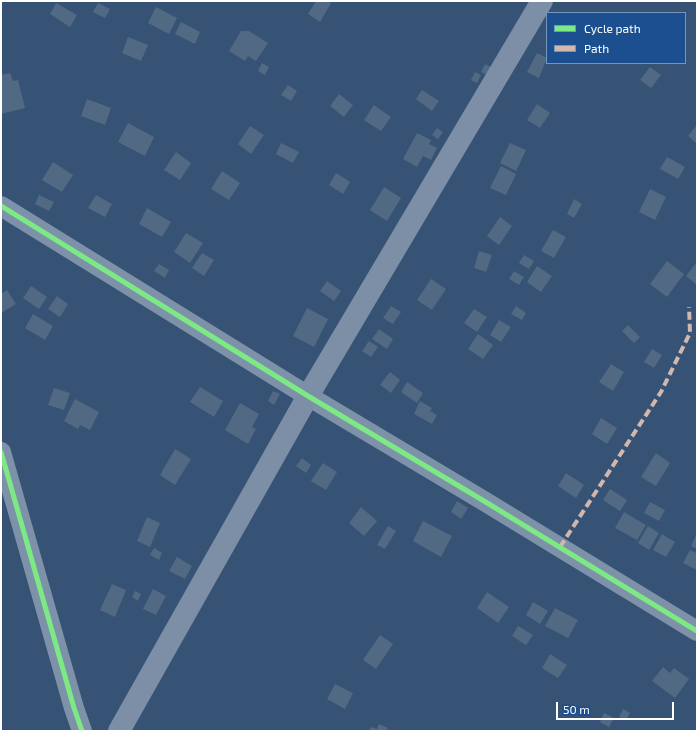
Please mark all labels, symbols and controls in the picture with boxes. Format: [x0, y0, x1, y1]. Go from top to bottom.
legend [546, 12, 686, 64]
text: Cycle path [584, 21, 641, 35]
text: Path [584, 41, 609, 55]
scale bar [558, 694, 676, 720]
text: 50 m [563, 702, 590, 716]

